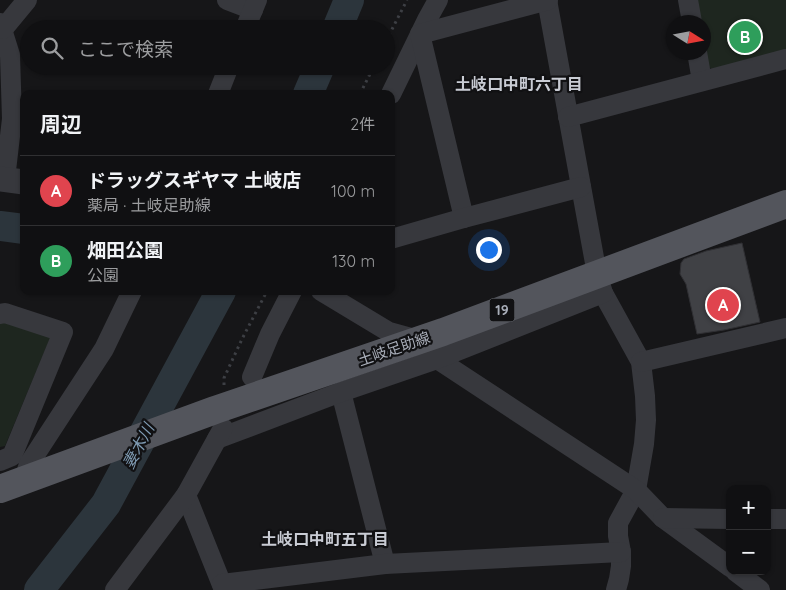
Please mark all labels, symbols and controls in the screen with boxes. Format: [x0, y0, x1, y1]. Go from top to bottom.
north arrow [666, 15, 711, 60]
pin: B [729, 18, 761, 56]
search box [20, 20, 395, 75]
icon: search [38, 34, 66, 62]
text: ここで検索 [78, 37, 173, 61]
district label: 土岐口中町六丁目 [455, 74, 583, 94]
text: 周辺 [40, 111, 82, 137]
text: 2件 [350, 114, 375, 134]
text: ドラッグスギヤマ 土岐店 [87, 168, 301, 192]
text: A [51, 181, 61, 201]
text: 100 m [331, 181, 375, 201]
text: 薬局 · 土岐足助線 [87, 195, 211, 215]
your location [476, 237, 502, 263]
text: 畑田公園 [87, 238, 163, 262]
text: B [51, 251, 61, 271]
text: 130 m [332, 251, 375, 271]
text: 公園 [87, 265, 119, 285]
pin: A [707, 286, 739, 324]
road number: 19 [490, 298, 514, 322]
street label: 土岐足助線 [355, 327, 432, 370]
water label: 妻木川 [118, 418, 159, 472]
map controls [726, 485, 771, 575]
button: + [726, 485, 771, 530]
district label: 土岐口中町五丁目 [261, 529, 389, 549]
button: − [726, 530, 771, 575]

